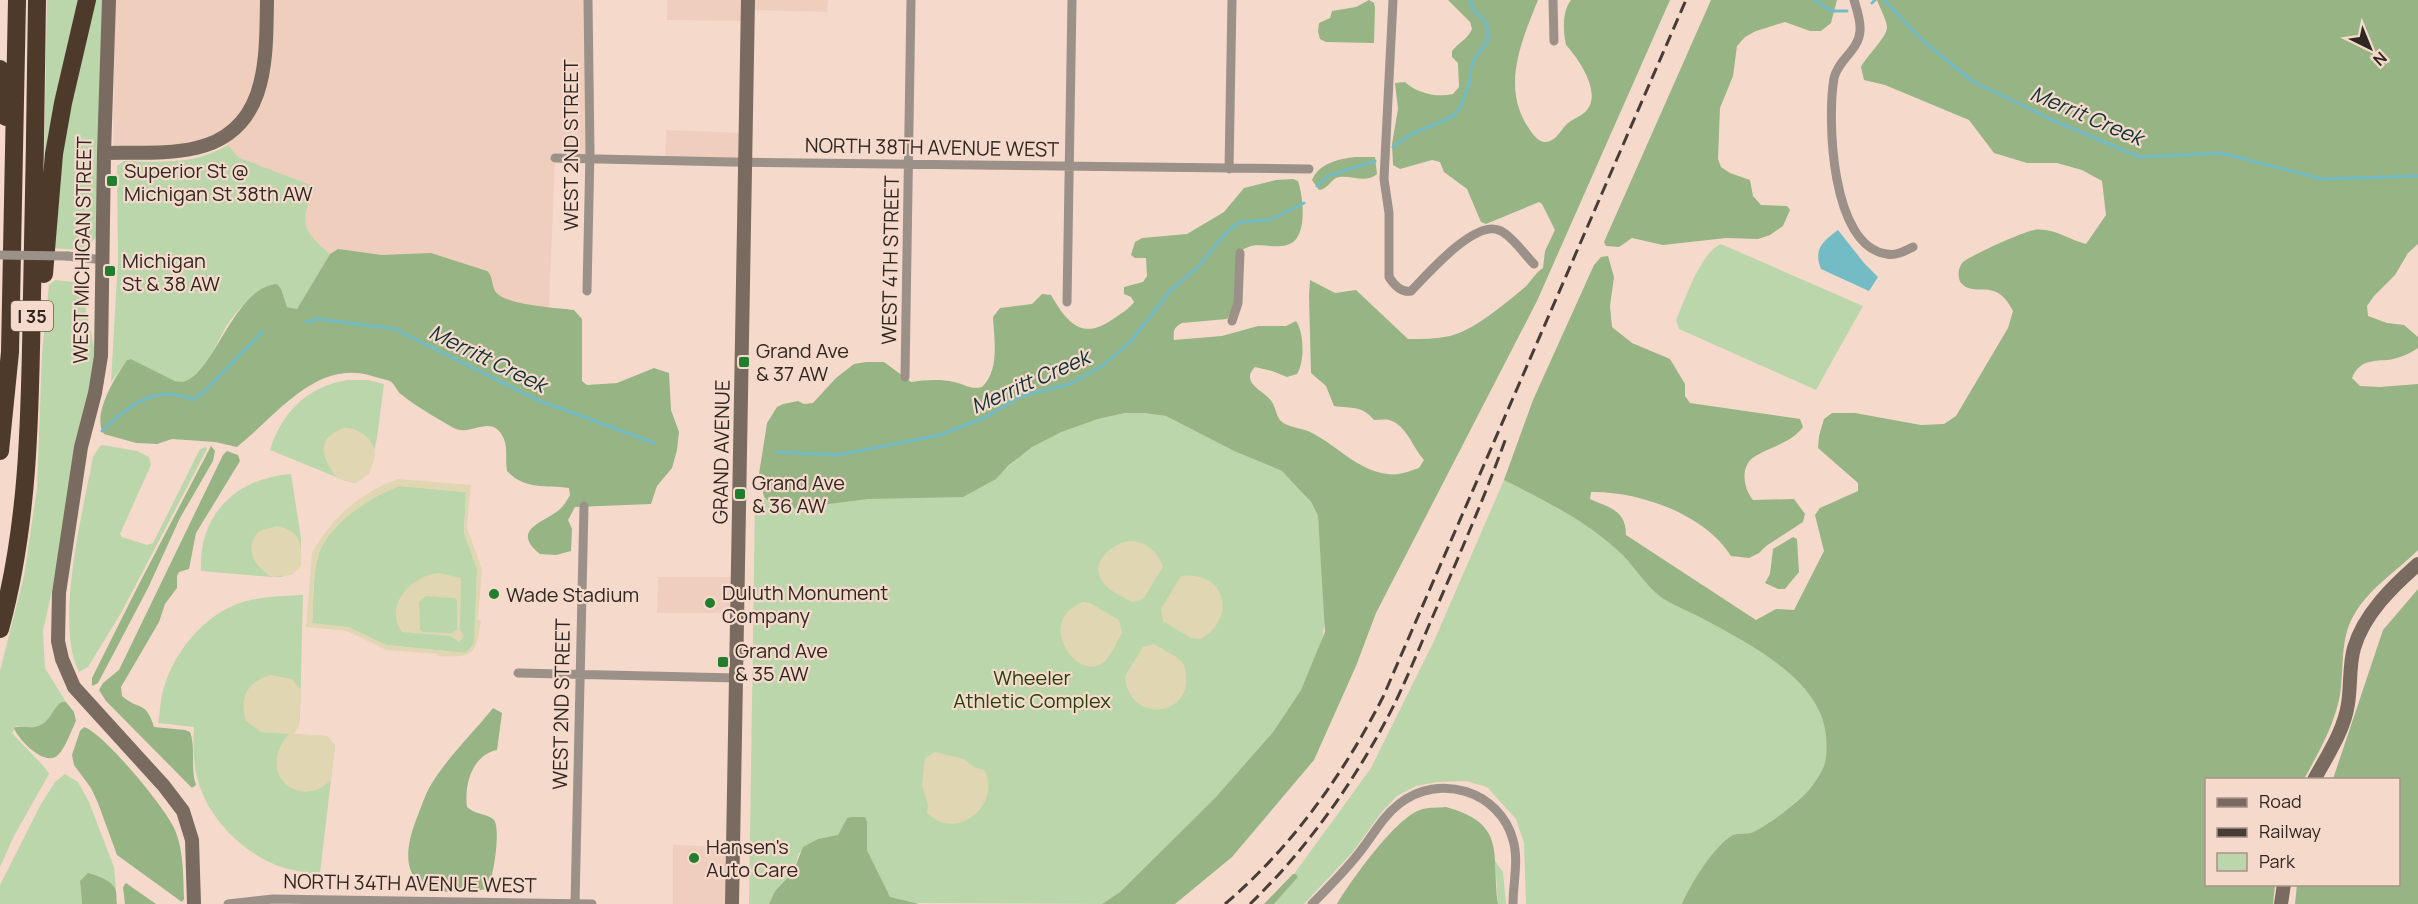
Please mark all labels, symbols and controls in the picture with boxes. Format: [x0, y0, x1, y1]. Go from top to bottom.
north arrow [2340, 18, 2400, 78]
text: N [2369, 47, 2392, 71]
street label: WEST 2ND STREET [557, 59, 584, 231]
water label: Merrit Creek [2026, 79, 2150, 152]
street label: NORTH 38TH AVENUE WEST [805, 131, 1059, 163]
street label: WEST MICHIGAN STREET [67, 136, 97, 364]
place label: Superior St @ Michigan St 38th AW [124, 157, 313, 207]
marker: Superior St @ Michigan St 38th AW [105, 174, 119, 188]
street label: WEST 4TH STREET [875, 175, 905, 345]
place label: Michigan St & 38 AW [122, 247, 220, 297]
marker: Michigan St & 38 AW [103, 264, 117, 278]
road number: I 35 [11, 301, 53, 331]
water label: Merritt Creek [425, 318, 554, 400]
place label: Grand Ave & 37 AW [756, 337, 849, 387]
water label: Merritt Creek [966, 341, 1096, 420]
marker: Grand Ave & 37 AW [737, 355, 751, 369]
street label: GRAND AVENUE [706, 380, 736, 524]
place label: Grand Ave & 36 AW [752, 469, 845, 519]
marker: Grand Ave & 36 AW [733, 487, 747, 501]
place label: Duluth Monument Company [722, 579, 888, 629]
place label: Wade Stadium [506, 581, 639, 608]
marker: Wade Stadium [487, 587, 501, 601]
marker: Duluth Monument Company [703, 596, 717, 610]
street label: WEST 2ND STREET [546, 618, 576, 790]
place label: Grand Ave & 35 AW [735, 637, 828, 687]
marker: Grand Ave & 35 AW [716, 655, 730, 669]
park label: Wheeler Athletic Complex [953, 664, 1111, 714]
legend [2205, 778, 2400, 886]
text: Road [2259, 789, 2302, 813]
text: Railway [2259, 819, 2321, 843]
place label: Hansen's Auto Care [706, 833, 798, 883]
text: Park [2259, 849, 2296, 873]
marker: Hansen's Auto Care [687, 851, 701, 865]
street label: NORTH 34TH AVENUE WEST [283, 867, 537, 899]

